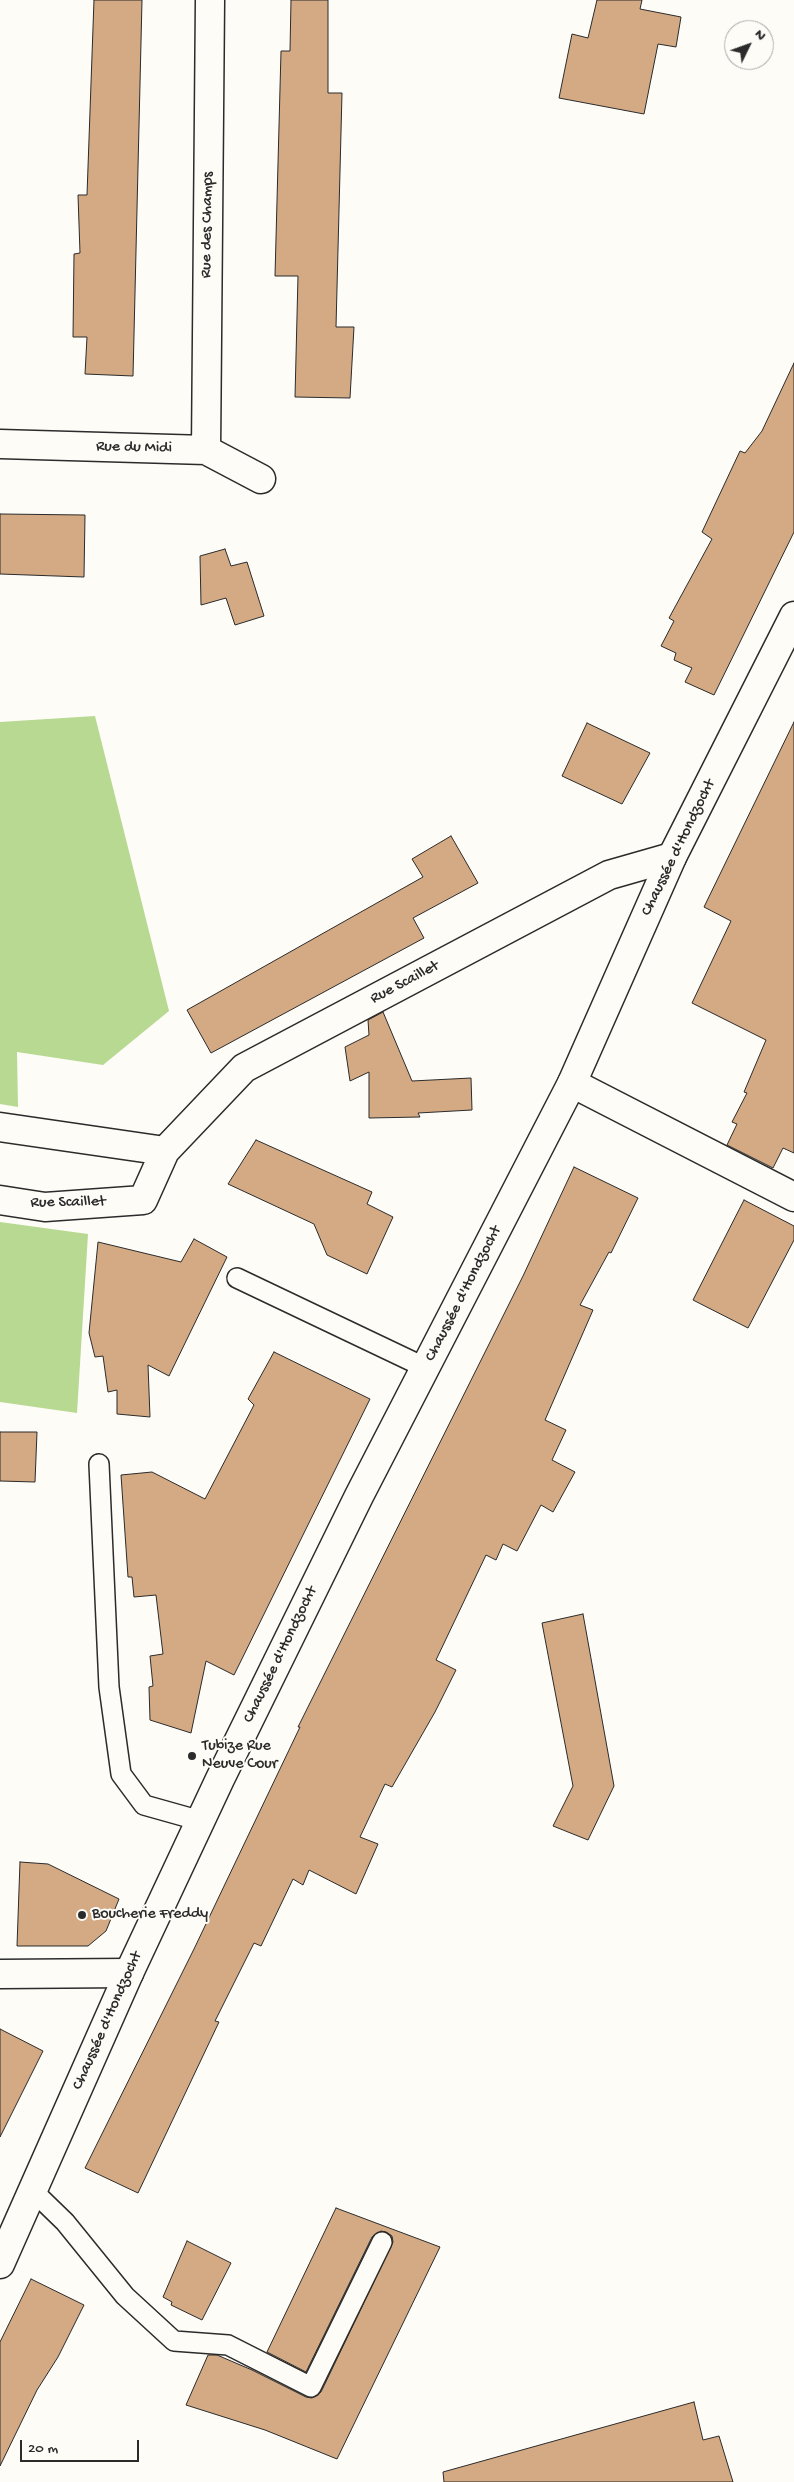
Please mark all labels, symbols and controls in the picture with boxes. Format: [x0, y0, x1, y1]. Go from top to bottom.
north arrow [724, 20, 774, 70]
text: N [750, 26, 769, 44]
street label: Rue des Champs [197, 172, 219, 278]
street label: Rue du Midi [96, 438, 172, 458]
street label: Chaussée d'Hondzocht [638, 777, 720, 919]
street label: Rue Scaillet [367, 957, 443, 1009]
street label: Rue Scaillet [30, 1193, 106, 1213]
street label: Chaussée d'Hondzocht [422, 1223, 506, 1365]
street label: Chaussée d'Hondzocht [240, 1584, 322, 1726]
place label: Tubize Rue Neuve Cour [202, 1737, 277, 1775]
marker: Tubize Rue Neuve Cour [186, 1750, 198, 1762]
place label: Boucherie Freddy [92, 1905, 208, 1925]
marker: Boucherie Freddy [76, 1909, 88, 1921]
street label: Chaussée d'Hondzocht [69, 1949, 147, 2093]
scale bar [22, 2430, 141, 2462]
text: 20 m [28, 2440, 58, 2458]

